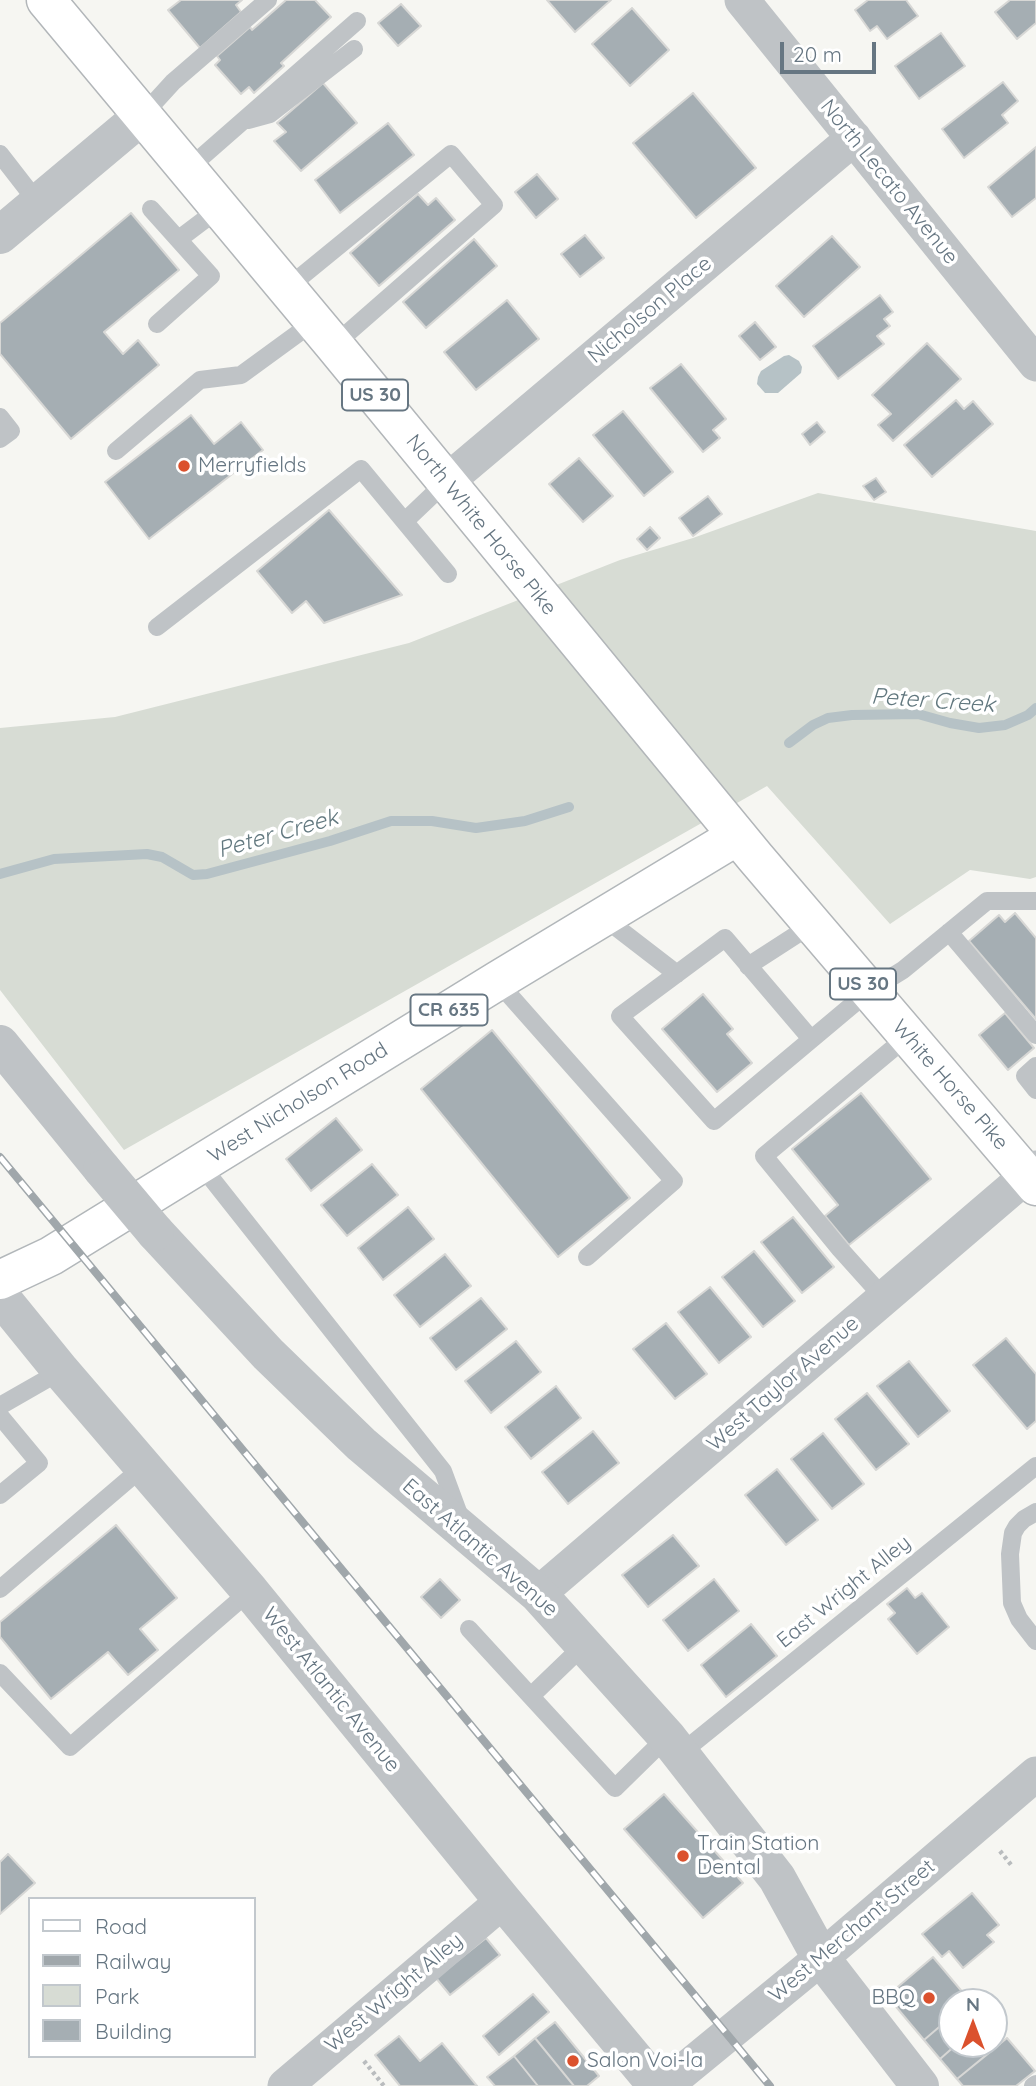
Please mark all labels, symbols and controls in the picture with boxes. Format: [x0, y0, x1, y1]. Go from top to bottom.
scale bar [784, 28, 880, 72]
text: 20 m [793, 41, 842, 67]
street label: North Lecato Avenue [815, 95, 963, 269]
street label: Nicholson Place [583, 251, 717, 369]
road number: US 30 [342, 380, 408, 410]
street label: North White Horse Pike [400, 430, 562, 620]
place label: Merryfields [198, 453, 306, 479]
marker: Merryfields [176, 458, 192, 474]
water label: Peter Creek [870, 683, 996, 719]
water label: Peter Creek [215, 804, 341, 864]
road number: US 30 [830, 968, 896, 1000]
road number: CR 635 [410, 994, 488, 1026]
street label: White Horse Pike [887, 1015, 1013, 1155]
street label: West Nicholson Road [203, 1037, 393, 1169]
street label: West Taylor Avenue [702, 1311, 864, 1457]
street label: East Atlantic Avenue [397, 1474, 563, 1622]
street label: East Wright Alley [772, 1530, 916, 1654]
street label: West Atlantic Avenue [257, 1602, 405, 1778]
place label: Train Station Dental [697, 1831, 819, 1881]
marker: Train Station Dental [675, 1848, 691, 1864]
street label: West Merchant Street [764, 1854, 940, 2008]
legend [28, 1897, 256, 2058]
text: Road [95, 1913, 147, 1939]
street label: West Wright Alley [320, 1928, 468, 2058]
text: Railway [95, 1948, 171, 1974]
text: Park [95, 1983, 139, 2009]
place label: BBQ [871, 1985, 915, 2011]
north arrow [938, 1988, 1008, 2058]
marker: BBQ [921, 1990, 937, 2006]
text: N [966, 1992, 980, 2016]
text: Building [95, 2018, 172, 2044]
place label: Salon Voi-la [587, 2048, 703, 2074]
marker: Salon Voi-la [565, 2053, 581, 2069]

